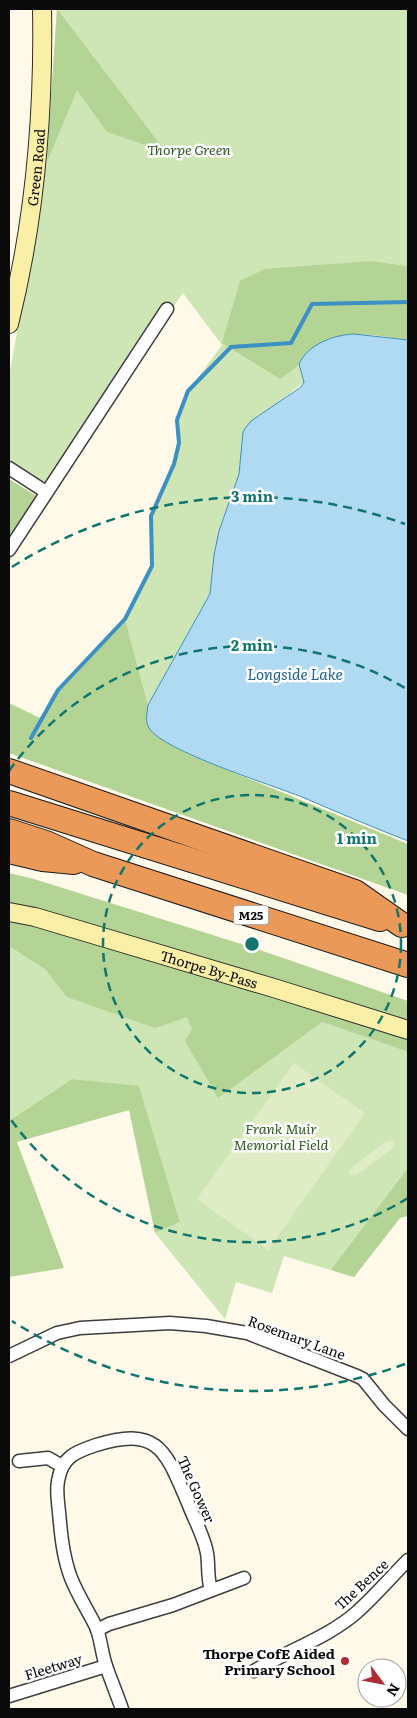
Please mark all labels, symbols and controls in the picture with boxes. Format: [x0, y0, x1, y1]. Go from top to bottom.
street label: Green Road [22, 128, 49, 207]
park label: Thorpe Green [147, 139, 231, 159]
text: 3 min [231, 484, 274, 507]
text: 2 min [231, 633, 274, 656]
water label: Longside Lake [247, 662, 343, 685]
text: 1 min [337, 826, 378, 849]
road number: M25 [234, 906, 268, 924]
centre of rings [243, 935, 261, 953]
street label: Thorpe By-Pass [158, 945, 260, 993]
park label: Frank Muir Memorial Field [234, 1118, 328, 1154]
street label: Rosemary Lane [245, 1310, 349, 1364]
street label: The Gower [173, 1452, 221, 1526]
street label: The Bence [330, 1554, 392, 1614]
place label: Thorpe CofE Aided Primary School [202, 1643, 335, 1679]
street label: Fleetway [22, 1647, 85, 1684]
marker: Thorpe CofE Aided Primary School [339, 1655, 351, 1667]
north arrow [357, 1658, 407, 1708]
text: N [382, 1680, 405, 1701]

